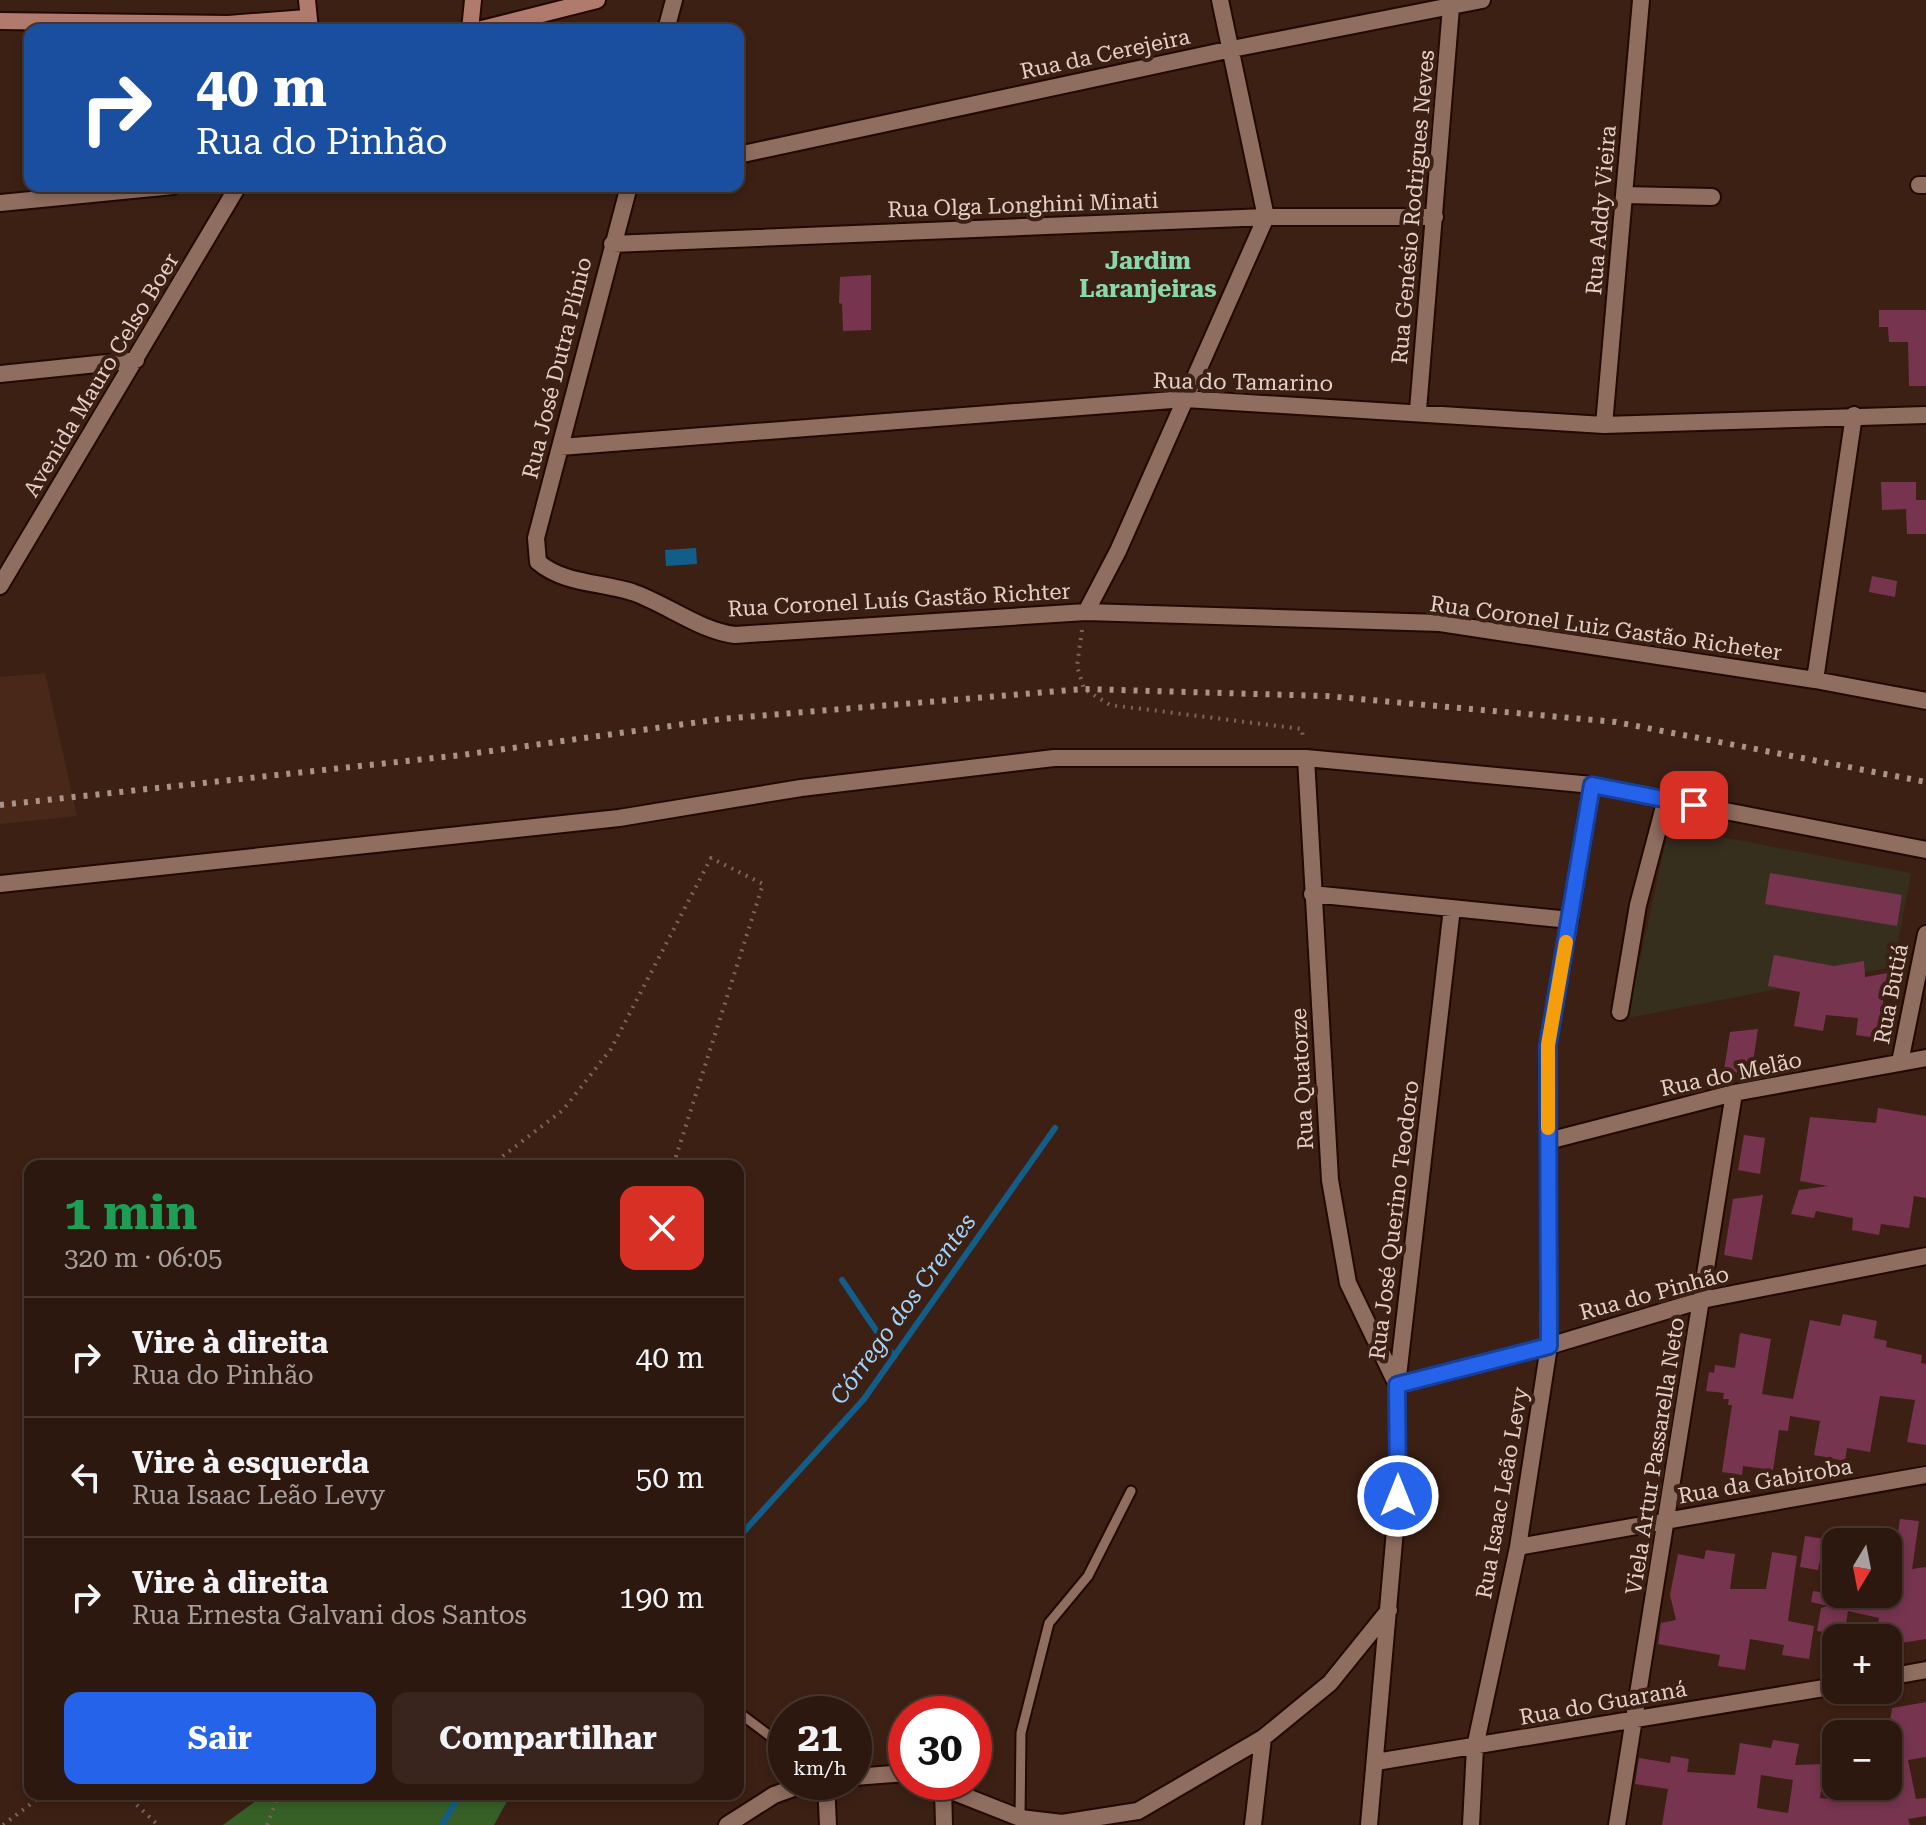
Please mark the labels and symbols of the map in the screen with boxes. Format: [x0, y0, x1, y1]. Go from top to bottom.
street label: Rua da Cerejeira [1018, 24, 1192, 84]
street label: Rua Genésio Rodrigues Neves [1387, 49, 1439, 365]
street label: Rua Addy Vieira [1581, 124, 1621, 296]
street label: Rua Olga Longhini Minati [887, 188, 1159, 222]
district label: Jardim Laranjeiras [1079, 247, 1217, 303]
street label: Avenida Mauro Celso Boer [18, 249, 184, 501]
street label: Rua José Dutra Plínio [517, 255, 597, 481]
street label: Rua do Tamarino [1153, 368, 1333, 396]
street label: Rua Coronel Luís Gastão Richter [727, 579, 1071, 621]
street label: Rua Coronel Luiz Gastão Richeter [1428, 591, 1784, 665]
pin [1660, 771, 1728, 839]
street label: Rua Butiá [1869, 942, 1913, 1046]
street label: Rua Quatorze [1286, 1007, 1318, 1151]
street label: Rua do Melão [1658, 1047, 1804, 1101]
street label: Rua José Querino Teodoro [1364, 1079, 1424, 1361]
water label: Córrego dos Crentes [824, 1208, 982, 1410]
street label: Rua do Pinhão [1577, 1261, 1731, 1325]
street label: Viela Artur Passarella Neto [1621, 1315, 1689, 1597]
street label: Rua Isaac Leão Levy [1471, 1385, 1533, 1601]
street label: Rua da Gabiroba [1676, 1453, 1854, 1509]
position arrow [1356, 1454, 1440, 1538]
north arrow [1822, 1528, 1902, 1608]
street label: Rua do Guaraná [1517, 1676, 1689, 1730]
speed limit sign: 30 [888, 1696, 992, 1800]

